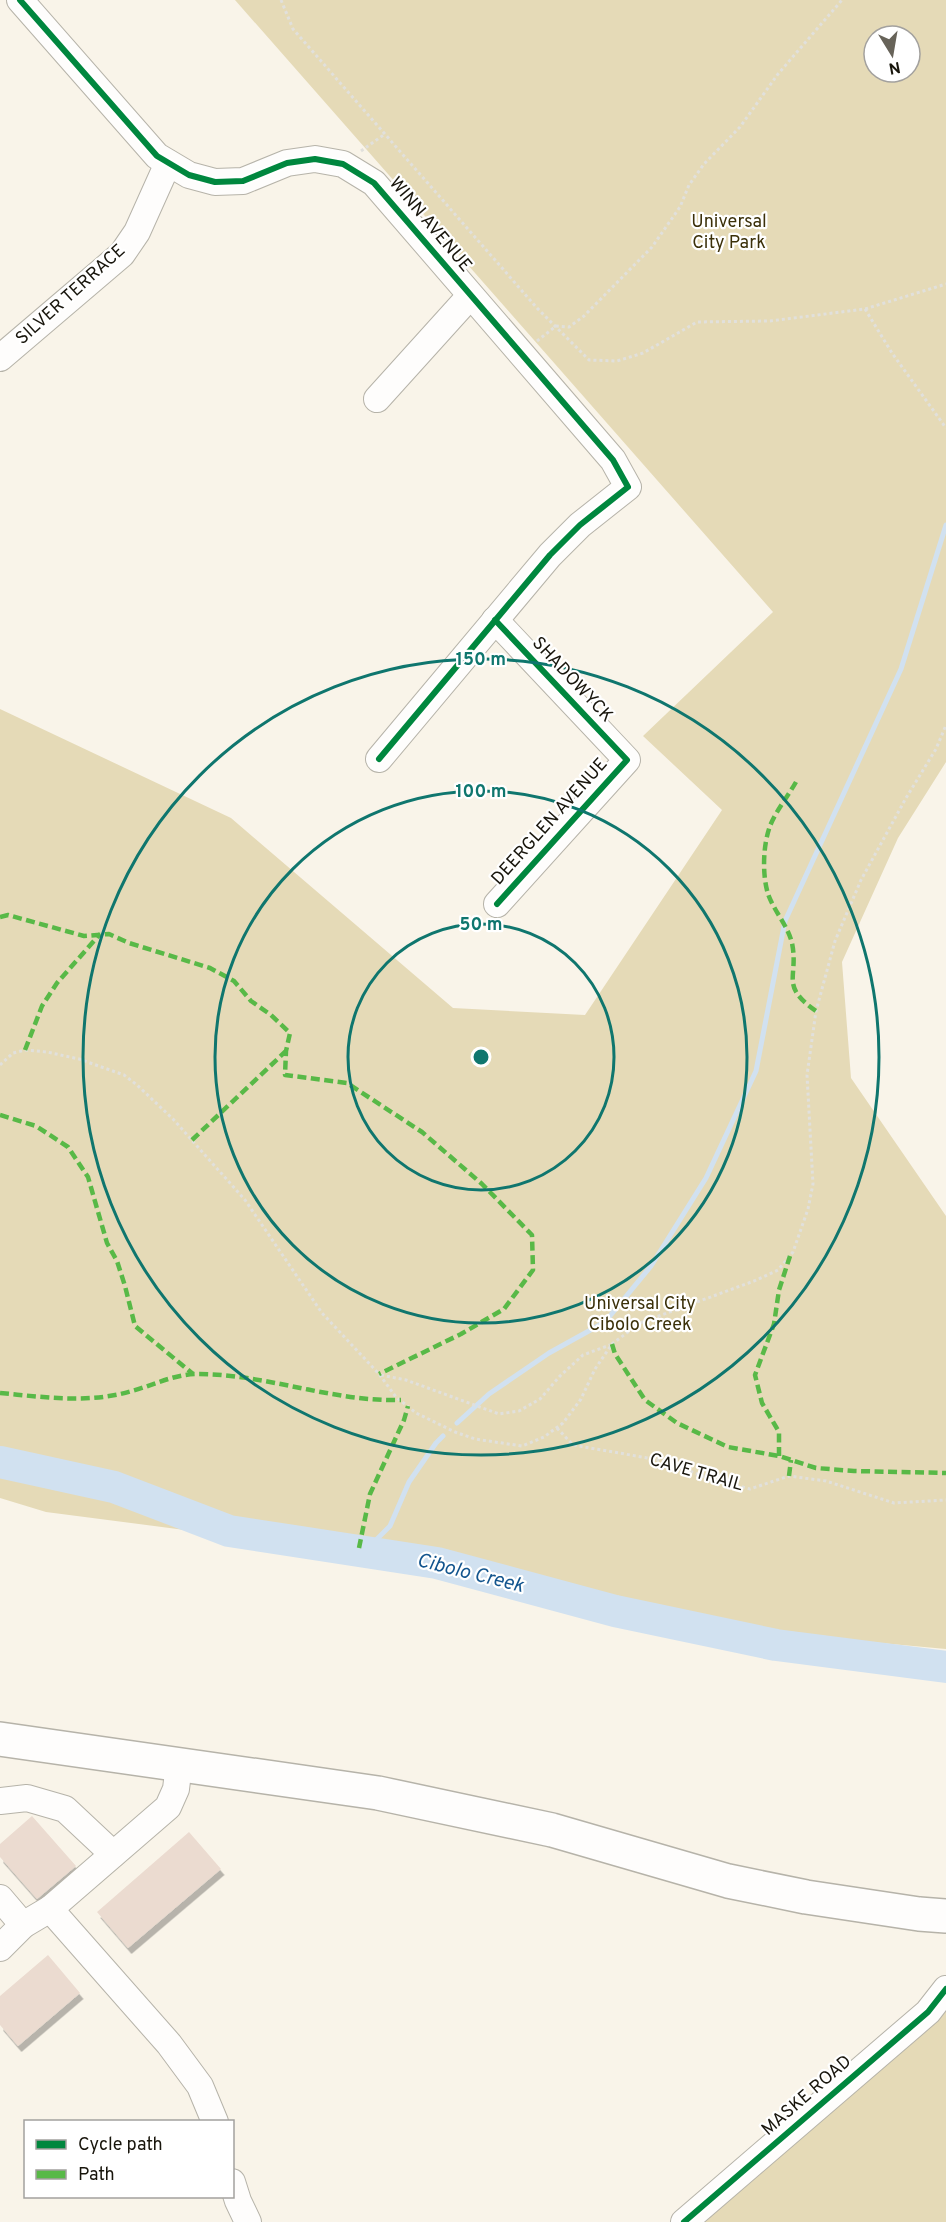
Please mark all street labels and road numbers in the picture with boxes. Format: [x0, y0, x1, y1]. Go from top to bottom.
street label: WINN AVENUE [383, 173, 477, 277]
street label: SILVER TERRACE [11, 240, 131, 350]
street label: SHADOWYCK [526, 632, 618, 728]
street label: DEERGLEN AVENUE [487, 754, 613, 890]
street label: CAVE TRAIL [646, 1449, 746, 1497]
street label: MASKE ROAD [757, 2051, 857, 2141]

